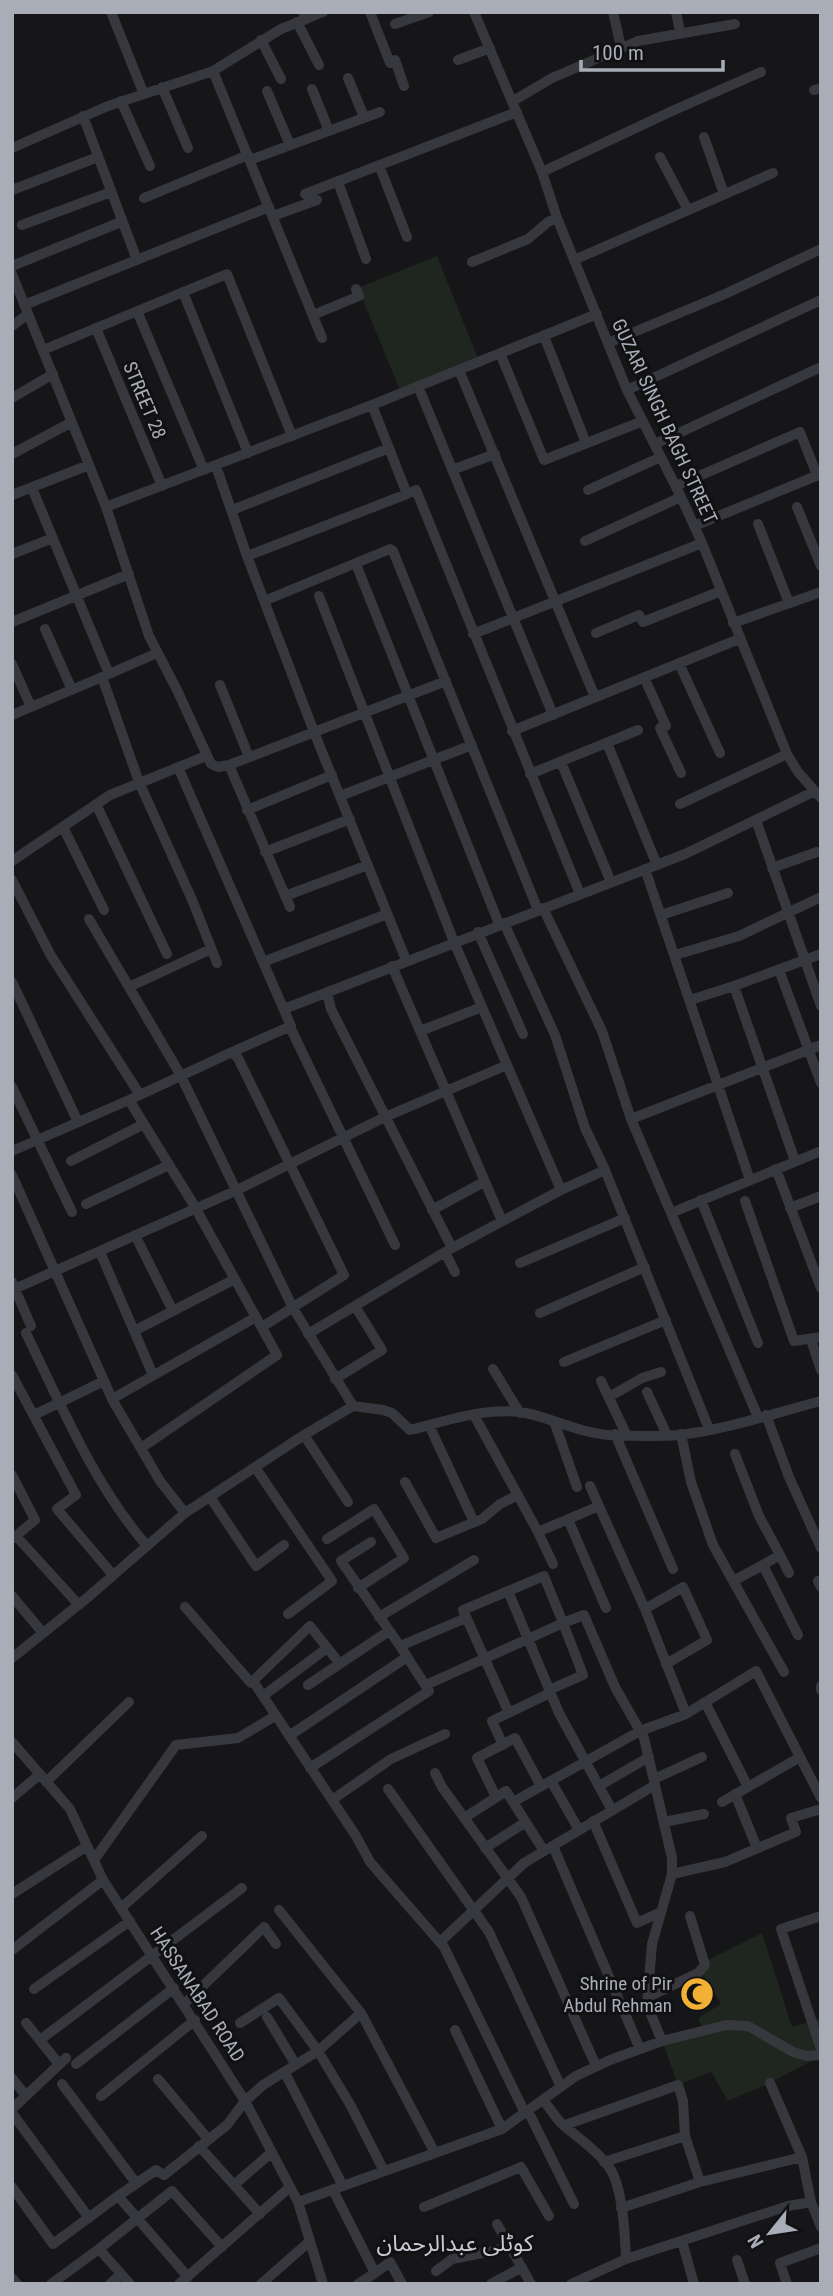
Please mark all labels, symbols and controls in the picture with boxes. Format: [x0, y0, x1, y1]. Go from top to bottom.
scale bar [581, 28, 723, 72]
text: 100 m [592, 41, 644, 65]
street label: GUZARI SINGH BAGH STREET [607, 315, 722, 527]
street label: STREET 28 [118, 358, 171, 442]
street label: HASSANABAD ROAD [145, 1923, 250, 2066]
place label: Shrine of Pir Abdul Rehman [564, 1972, 672, 2017]
mosque icon: Shrine of Pir Abdul Rehman [678, 1975, 716, 2013]
north arrow [735, 2198, 805, 2268]
district label: کوٹلی عبدالرحمان [377, 2230, 534, 2257]
text: N [743, 2230, 769, 2252]

